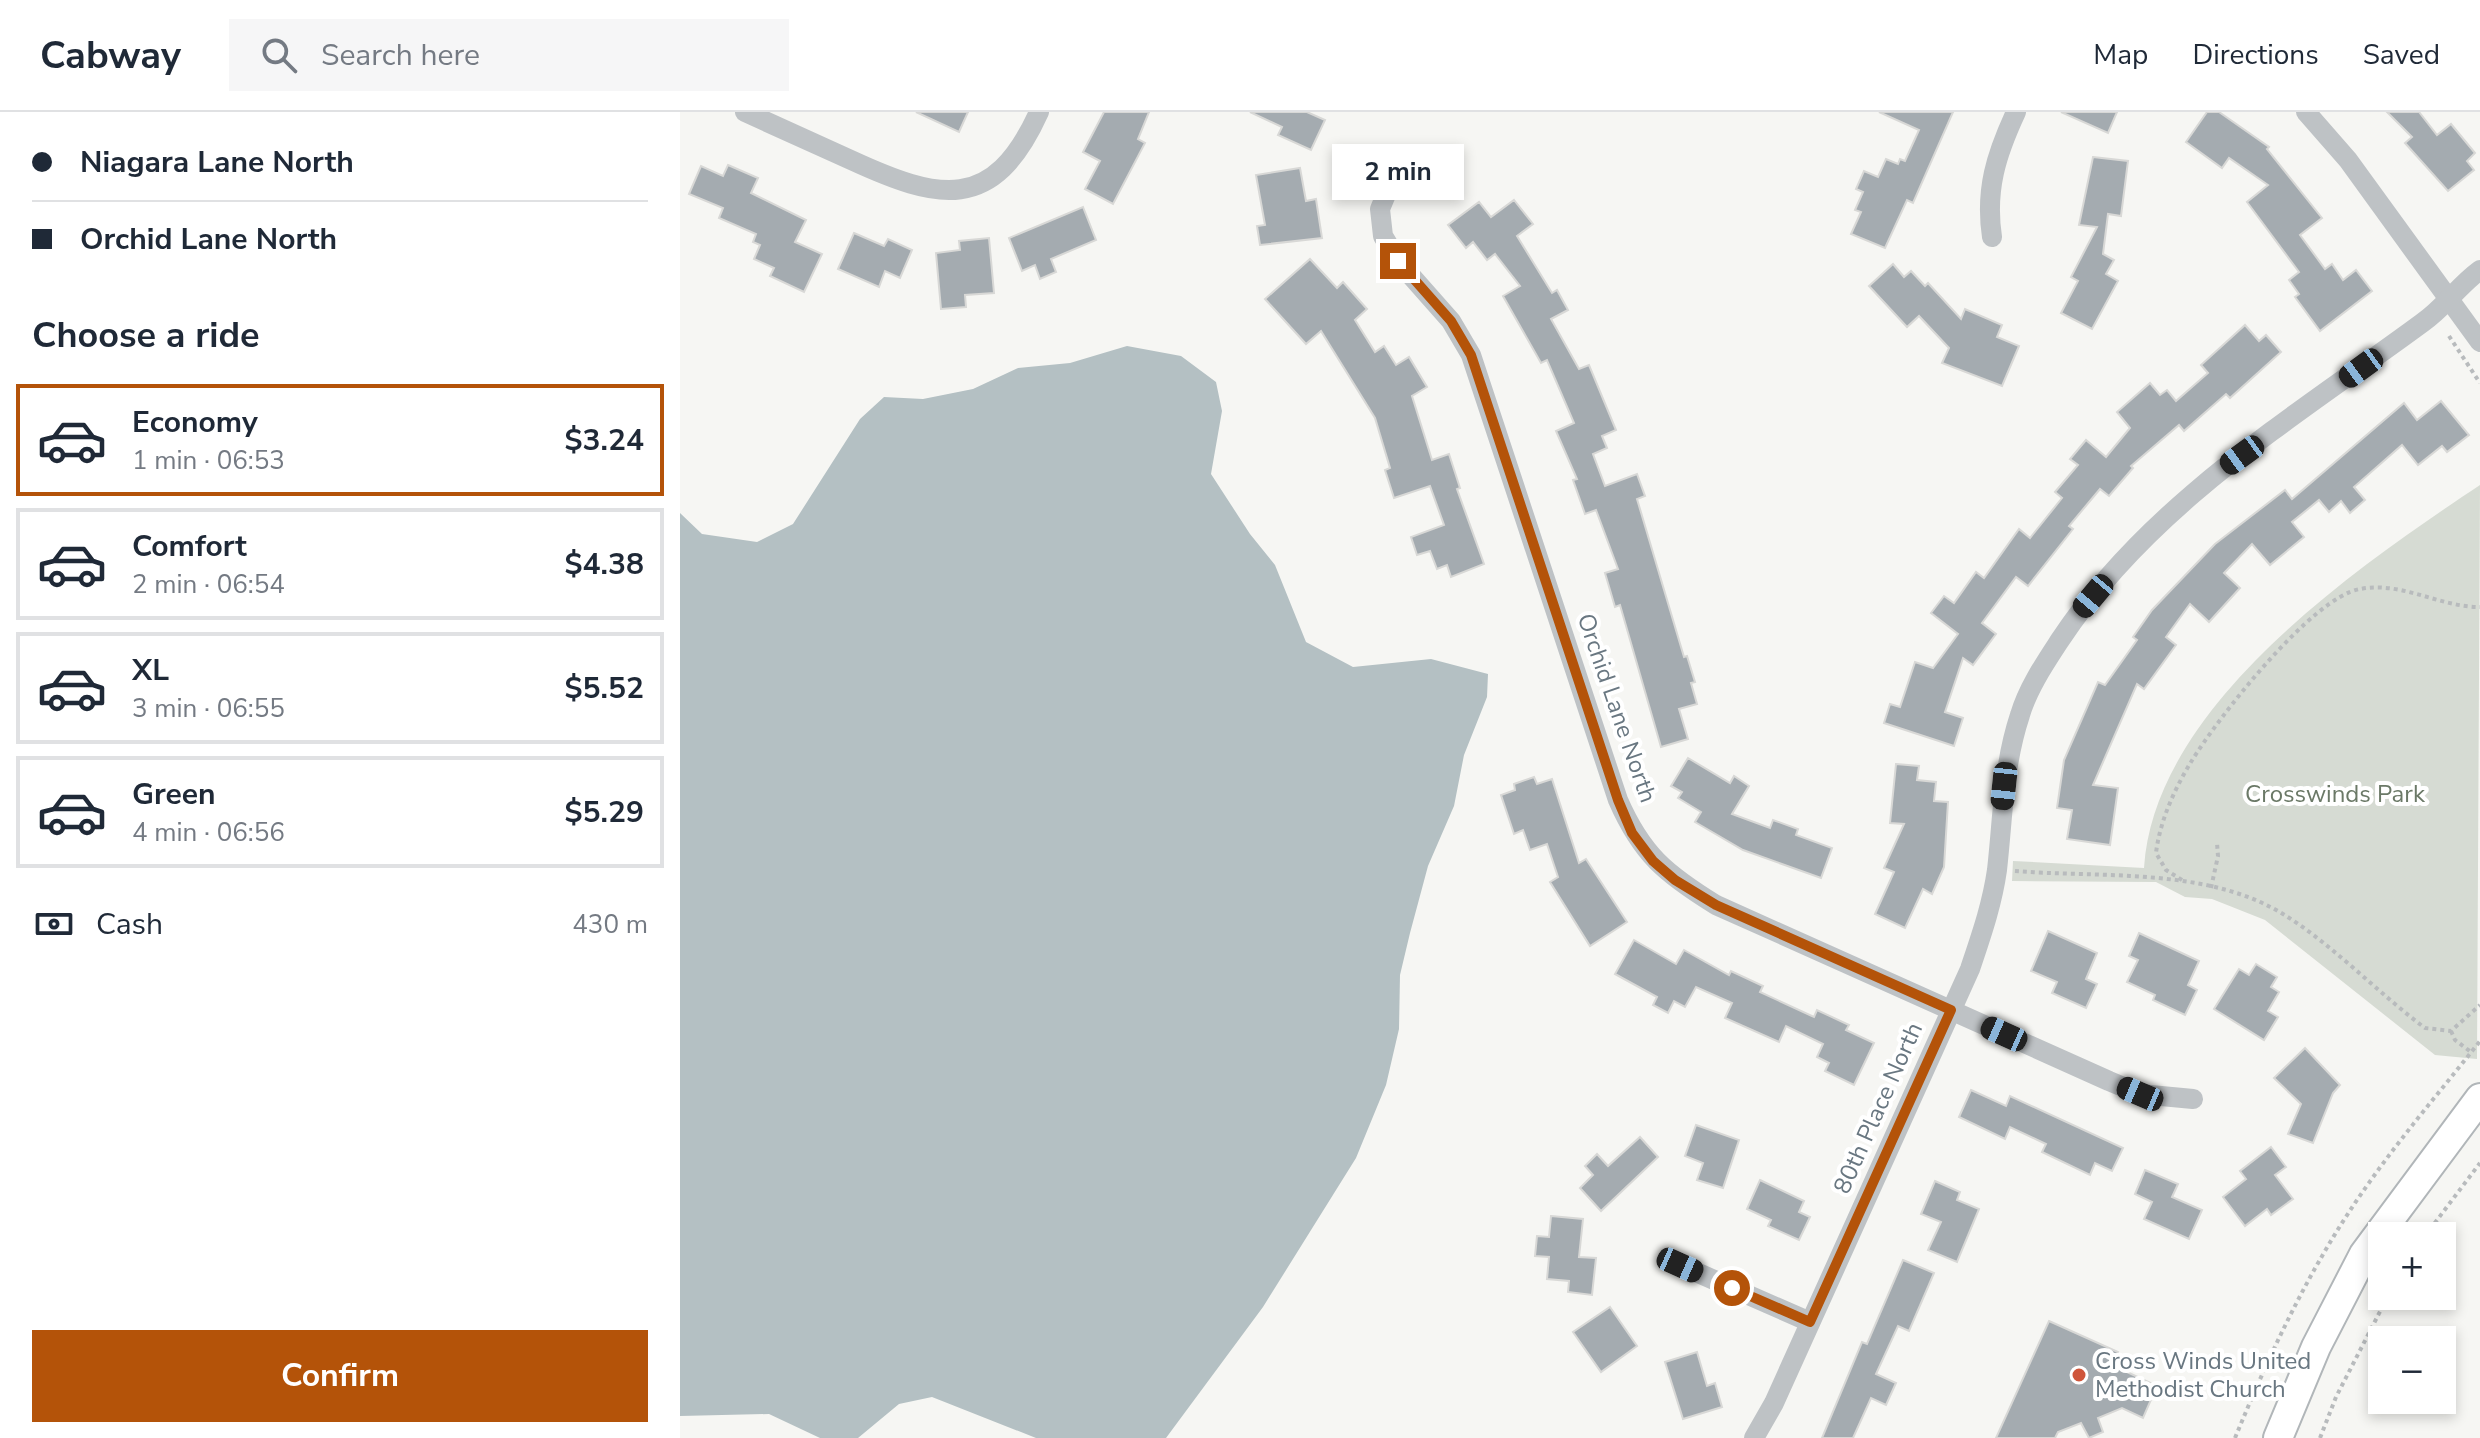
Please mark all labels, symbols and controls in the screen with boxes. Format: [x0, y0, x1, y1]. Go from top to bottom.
search box [229, 19, 789, 91]
text: Cabway [40, 30, 181, 81]
icon: search [257, 33, 301, 77]
text: Search here [321, 35, 480, 76]
text: Map [2093, 36, 2148, 74]
text: Directions [2192, 36, 2319, 74]
text: Saved [2363, 36, 2440, 74]
text: Niagara Lane North [80, 142, 354, 183]
callout: 2 min [1332, 145, 1464, 201]
text: 2 min [1364, 154, 1432, 189]
text: Orchid Lane North [80, 219, 337, 260]
route end [1380, 243, 1416, 279]
text: Choose a ride [32, 311, 260, 360]
car [2335, 344, 2387, 392]
text: Economy [132, 402, 258, 443]
icon: car [36, 404, 108, 476]
text: $3.24 [565, 420, 644, 461]
car [2216, 431, 2268, 479]
text: 1 min · 06:53 [132, 443, 285, 478]
text: Comfort [132, 526, 247, 567]
icon: car [36, 528, 108, 600]
text: $4.38 [565, 544, 644, 585]
text: 2 min · 06:54 [132, 567, 285, 602]
car [2068, 570, 2118, 622]
street label: Orchid Lane North [1570, 609, 1664, 807]
text: XL [132, 650, 169, 691]
icon: car [36, 652, 108, 724]
text: $5.52 [565, 668, 644, 709]
text: 3 min · 06:55 [132, 691, 285, 726]
car [1990, 761, 2018, 811]
text: Green [132, 774, 216, 815]
icon: car [36, 776, 108, 848]
park label: Crosswinds Park [2245, 778, 2426, 810]
text: $5.29 [565, 792, 644, 833]
text: 4 min · 06:56 [132, 815, 285, 850]
icon: cash [32, 902, 76, 946]
text: Cash [96, 904, 163, 945]
text: 430 m [572, 907, 648, 942]
car [1977, 1013, 2031, 1055]
street label: 80th Place North [1826, 1017, 1930, 1199]
car [2113, 1074, 2167, 1114]
map controls [2368, 1222, 2456, 1414]
button: + [2368, 1222, 2456, 1310]
car [1653, 1244, 1707, 1286]
route start [1714, 1270, 1750, 1306]
button: − [2368, 1326, 2456, 1414]
button: Confirm [32, 1330, 648, 1422]
place label: Cross Winds United Methodist Church [2095, 1345, 2311, 1405]
marker: Cross Winds United Methodist Church [2070, 1366, 2088, 1384]

